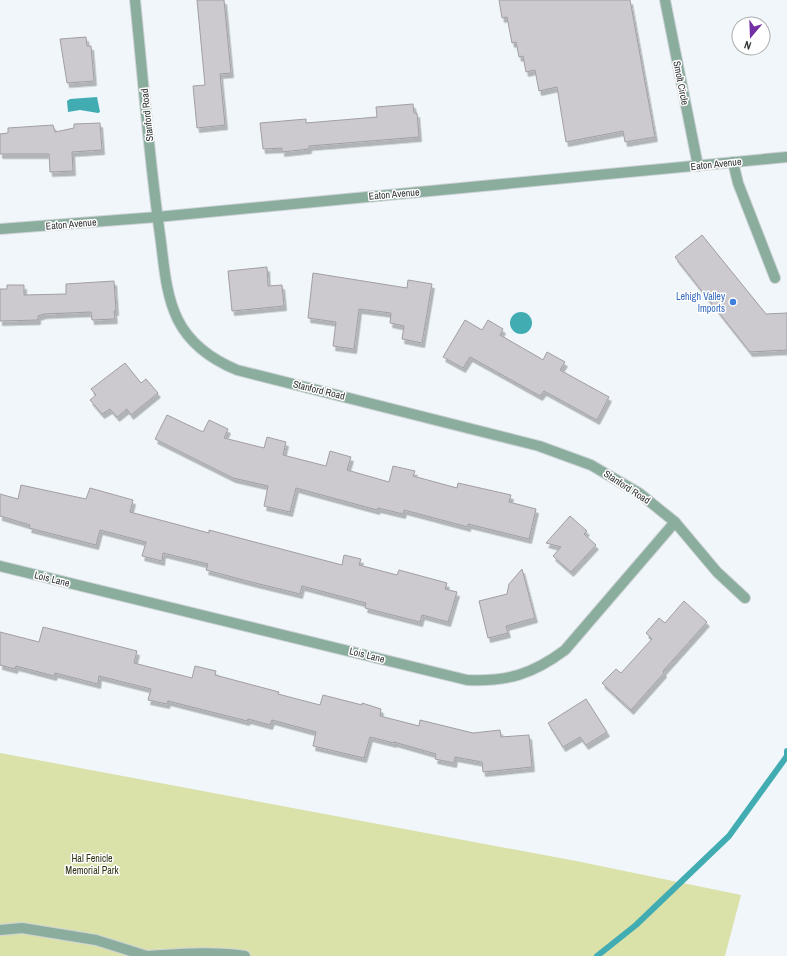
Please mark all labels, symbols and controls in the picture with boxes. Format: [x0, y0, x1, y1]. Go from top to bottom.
north arrow [731, 16, 771, 56]
text: N [742, 38, 753, 53]
street label: Smolt Circle [670, 60, 692, 107]
street label: Stanford Road [138, 88, 156, 142]
street label: Eaton Avenue [690, 155, 742, 173]
street label: Eaton Avenue [368, 185, 420, 203]
street label: Eaton Avenue [45, 215, 97, 233]
place label: Lehigh Valley Imports [676, 290, 726, 315]
marker: Lehigh Valley Imports [728, 297, 738, 307]
street label: Stanford Road [292, 377, 346, 403]
street label: Stanford Road [601, 467, 653, 507]
street label: Lois Lane [33, 568, 71, 590]
street label: Lois Lane [348, 644, 386, 666]
park label: Hal Fenicle Memorial Park [65, 852, 120, 877]

